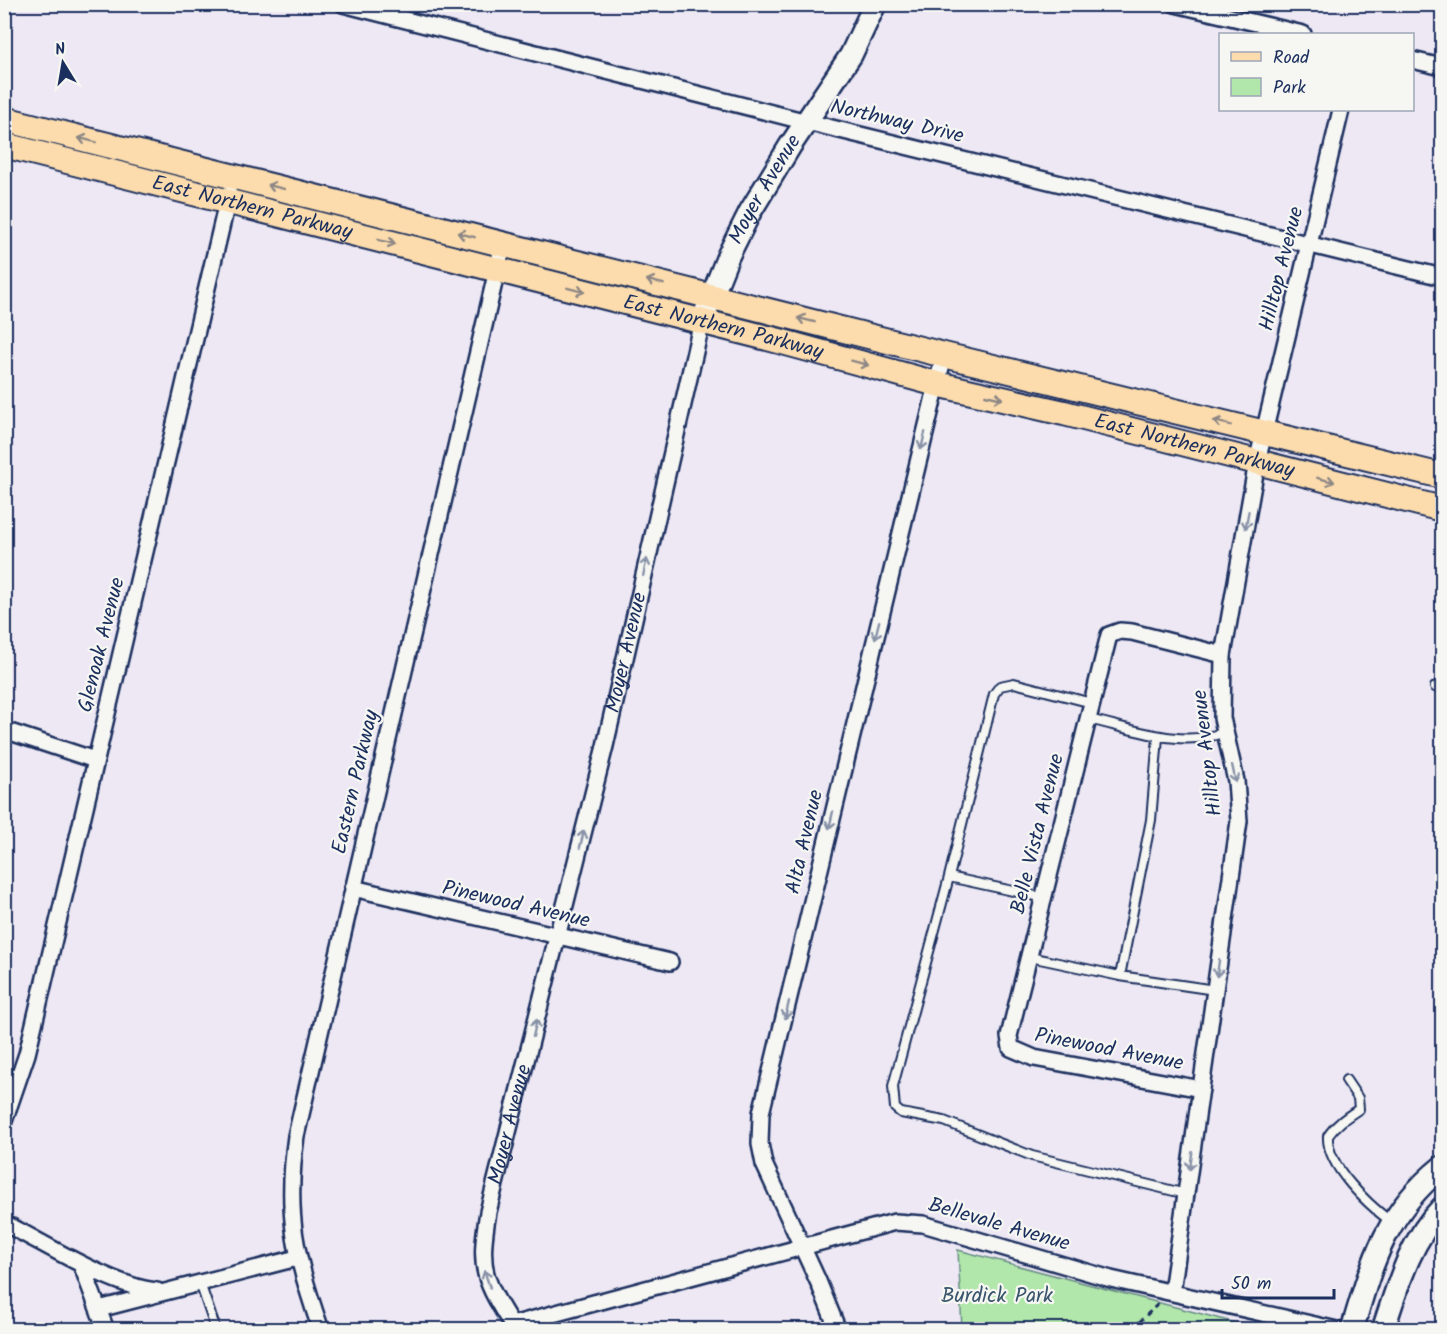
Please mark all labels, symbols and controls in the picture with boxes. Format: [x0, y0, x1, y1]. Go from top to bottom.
north arrow [33, 33, 93, 93]
legend [1219, 33, 1414, 111]
text: N [53, 37, 68, 63]
text: Road [1273, 44, 1310, 73]
text: Park [1273, 74, 1306, 103]
street label: Northway Drive [827, 91, 968, 154]
street label: Moyer Avenue [720, 127, 810, 250]
one-way arrow [78, 133, 97, 145]
street label: East Northern Parkway [148, 167, 356, 249]
one-way arrow [267, 181, 286, 192]
street label: Hilltop Avenue [1251, 203, 1314, 335]
one-way arrow [456, 228, 475, 240]
one-way arrow [377, 236, 396, 248]
one-way arrow [645, 276, 664, 287]
one-way arrow [566, 284, 585, 296]
street label: East Northern Parkway [620, 286, 827, 369]
one-way arrow [797, 314, 816, 326]
one-way arrow [850, 357, 869, 369]
one-way arrow [984, 392, 1003, 403]
street label: East Northern Parkway [1091, 405, 1298, 487]
one-way arrow [1213, 417, 1232, 429]
one-way arrow [916, 431, 928, 450]
one-way arrow [1316, 474, 1335, 486]
one-way arrow [1241, 510, 1252, 529]
one-way arrow [640, 558, 651, 577]
street label: Glenoak Avenue [69, 573, 135, 716]
street label: Moyer Avenue [597, 589, 656, 716]
one-way arrow [870, 621, 882, 640]
street label: Hilltop Avenue [1184, 687, 1232, 818]
street label: Eastern Parkway [323, 706, 389, 857]
street label: Belle Vista Avenue [1002, 750, 1074, 918]
one-way arrow [1229, 764, 1240, 784]
street label: Alta Avenue [777, 786, 833, 897]
one-way arrow [825, 810, 837, 829]
one-way arrow [576, 829, 588, 848]
street label: Pinewood Avenue [439, 872, 594, 938]
one-way arrow [1213, 957, 1224, 977]
one-way arrow [781, 1000, 792, 1019]
one-way arrow [530, 1019, 541, 1038]
street label: Pinewood Avenue [1032, 1019, 1187, 1081]
street label: Moyer Avenue [479, 1060, 541, 1188]
one-way arrow [1185, 1150, 1196, 1170]
street label: Bellevale Avenue [924, 1189, 1074, 1261]
scale bar [1222, 1262, 1334, 1300]
one-way arrow [480, 1270, 491, 1289]
text: 50 m [1231, 1270, 1271, 1299]
park label: Burdick Park [941, 1280, 1053, 1313]

